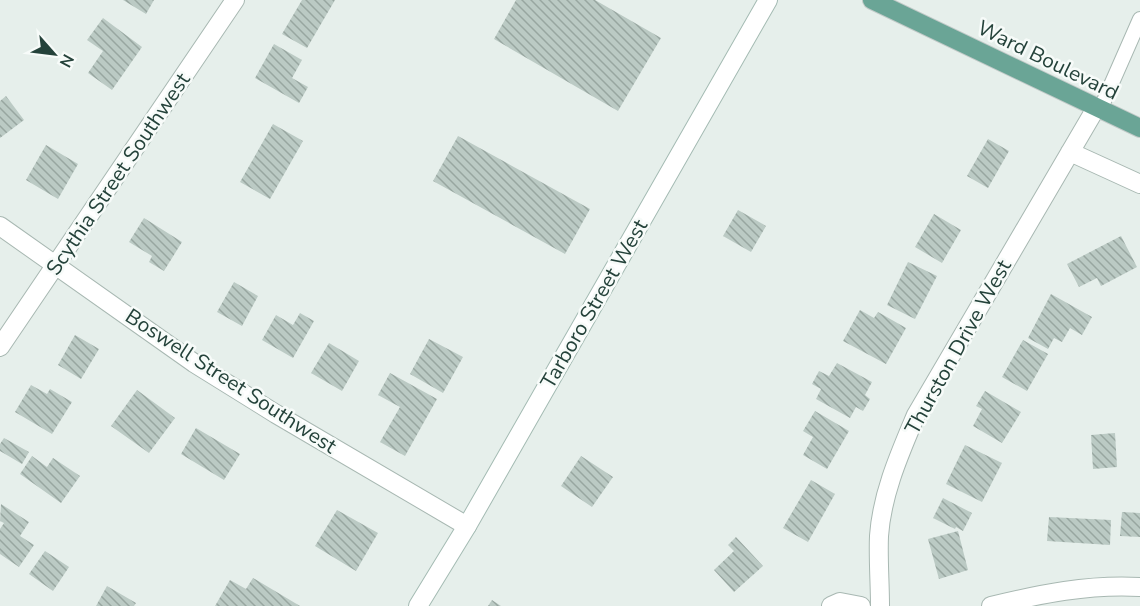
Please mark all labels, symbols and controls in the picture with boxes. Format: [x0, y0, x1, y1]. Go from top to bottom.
street label: Ward Boulevard [973, 14, 1123, 106]
north arrow [24, 24, 84, 84]
text: N [54, 50, 79, 71]
street label: Scythia Street Southwest [40, 67, 197, 281]
street label: Tarboro Street West [534, 214, 654, 394]
street label: Thurston Drive West [898, 254, 1018, 439]
street label: Boswell Street Southwest [120, 302, 343, 460]

